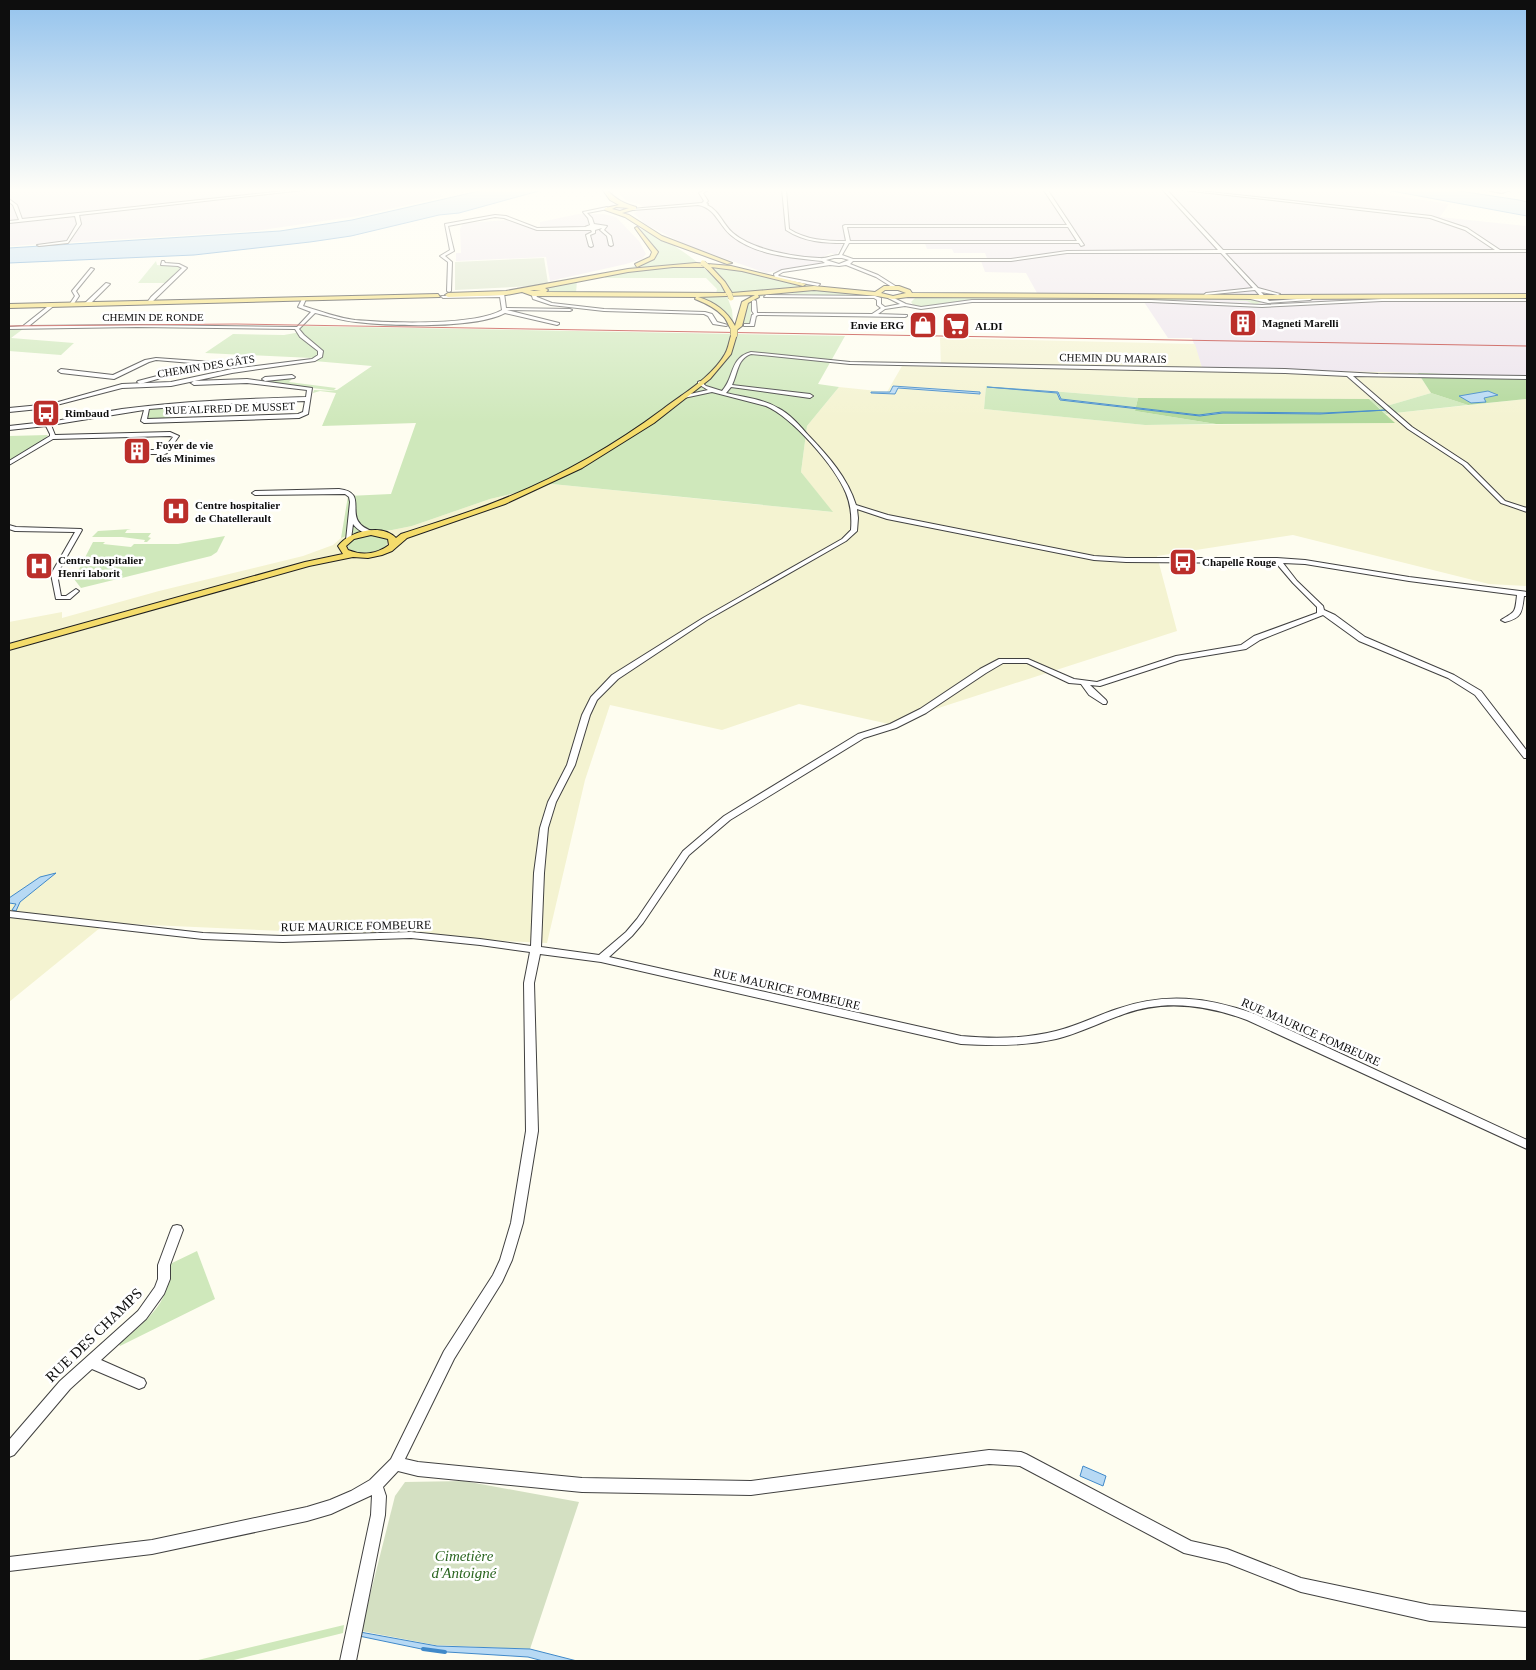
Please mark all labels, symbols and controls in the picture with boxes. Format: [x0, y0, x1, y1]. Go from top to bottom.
building icon: Magneti Marelli [1228, 308, 1258, 338]
shop icon: Envie ERG [908, 310, 938, 340]
street label: CHEMIN DE RONDE [102, 311, 204, 323]
supermarket icon: ALDI [941, 311, 971, 341]
place label: Magneti Marelli [1262, 317, 1338, 329]
place label: Envie ERG [851, 319, 904, 331]
place label: ALDI [975, 320, 1003, 332]
street label: CHEMIN DU MARAIS [1059, 351, 1167, 365]
street label: CHEMIN DES GÂTS [156, 352, 256, 380]
bus stop icon: Rimbaud [31, 398, 61, 428]
street label: RUE ALFRED DE MUSSET [165, 400, 296, 416]
place label: Rimbaud [65, 407, 109, 419]
building icon: Foyer de vie des Minimes [122, 436, 152, 466]
place label: Foyer de vie des Minimes [156, 439, 216, 464]
hospital icon: Centre hospitalier de Chatellerault [161, 496, 191, 526]
place label: Centre hospitalier de Chatellerault [195, 499, 280, 524]
bus stop icon: Chapelle Rouge [1168, 547, 1198, 577]
hospital icon: Centre hospitalier Henri laborit [24, 551, 54, 581]
place label: Centre hospitalier Henri laborit [58, 554, 143, 579]
place label: Chapelle Rouge [1202, 556, 1276, 568]
street label: RUE MAURICE FOMBEURE [281, 918, 431, 934]
street label: RUE MAURICE FOMBEURE [712, 965, 862, 1013]
street label: RUE MAURICE FOMBEURE [1239, 995, 1383, 1069]
street label: RUE DES CHAMPS [43, 1285, 145, 1385]
park label: Cimetière d'Antoigné [432, 1548, 498, 1581]

